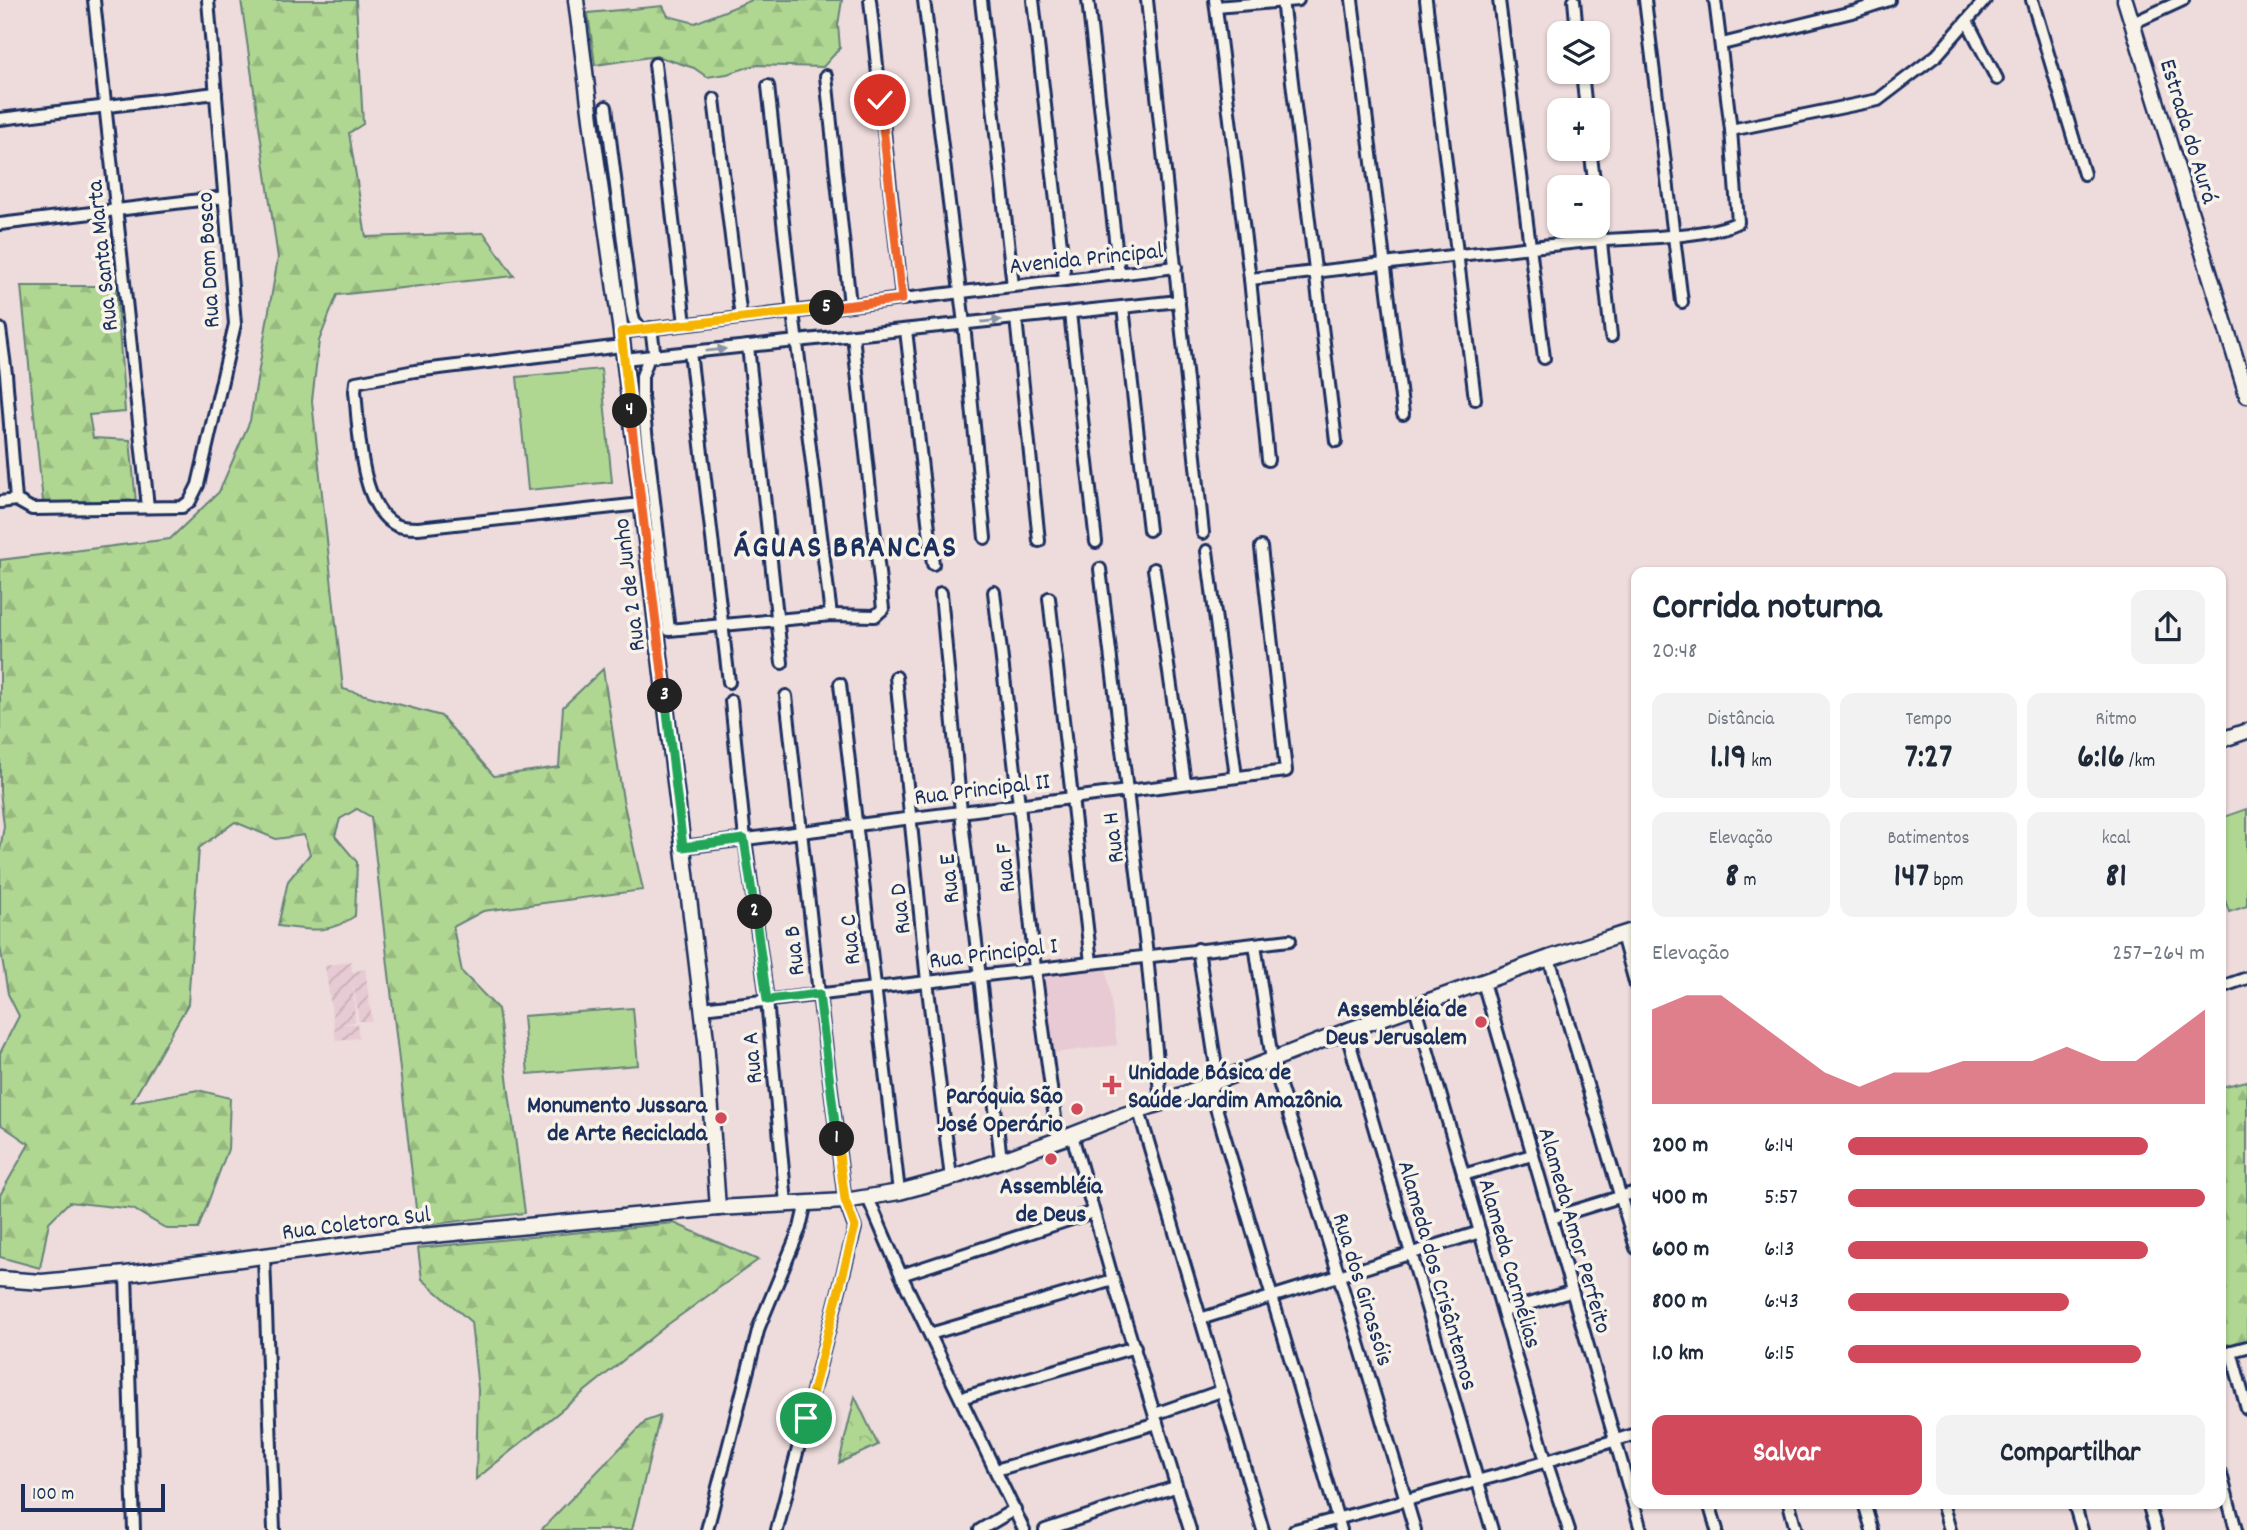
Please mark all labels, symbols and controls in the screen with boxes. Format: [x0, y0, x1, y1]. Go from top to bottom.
map controls [1547, 21, 1610, 238]
button: layers [1547, 21, 1610, 84]
street label: Estrada do Aurá [2149, 55, 2225, 208]
pin [850, 70, 910, 130]
icon: check [861, 81, 899, 119]
button: + [1547, 98, 1610, 161]
button: − [1547, 175, 1610, 238]
street label: Rua Santa Marta [79, 178, 129, 333]
street label: Rua Dom Bosco [189, 191, 231, 329]
street label: Avenida Principal [1008, 235, 1165, 285]
pin: 5 [810, 290, 844, 326]
text: 5 [822, 294, 831, 321]
one-way arrow [980, 315, 1002, 326]
one-way arrow [705, 344, 727, 355]
pin: 4 [612, 394, 648, 428]
text: 4 [626, 397, 633, 424]
street label: Rua 2 de Junho [606, 516, 656, 653]
district label: ÁGUAS BRANCAS [734, 527, 958, 573]
text: Corrida noturna [1652, 582, 1882, 637]
button: share [2131, 590, 2205, 664]
text: 20:48 [1652, 636, 1697, 669]
pin: 3 [648, 678, 682, 714]
text: 3 [660, 682, 669, 709]
text: Distância [1708, 707, 1774, 734]
text: Tempo [1905, 707, 1952, 734]
text: Ritmo [2096, 707, 2137, 734]
text: 1.19 [1710, 734, 1747, 784]
text: 7:27 [1905, 734, 1952, 784]
text: 6:16 [2077, 734, 2125, 784]
text: km [1747, 749, 1772, 776]
text: /km [2125, 749, 2155, 776]
street label: Rua Principal II [913, 766, 1053, 816]
street label: Rua H [1095, 810, 1135, 865]
text: Elevação [1709, 826, 1773, 853]
text: Batimentos [1887, 826, 1970, 853]
text: kcal [2102, 826, 2131, 853]
street label: Rua F [988, 841, 1026, 894]
street label: Rua E [931, 852, 970, 905]
text: 8 [1725, 853, 1739, 903]
text: 147 [1893, 853, 1929, 903]
text: 81 [2105, 853, 2127, 903]
text: m [1739, 868, 1757, 895]
text: bpm [1929, 868, 1963, 895]
street label: Rua D [882, 881, 922, 936]
pin: 2 [738, 894, 772, 930]
text: 2 [750, 898, 759, 925]
street label: Rua C [832, 913, 872, 967]
street label: Rua B [776, 924, 816, 977]
street label: Rua Principal I [927, 930, 1060, 980]
text: Elevação [1652, 938, 1729, 971]
text: 257–264 m [2112, 938, 2205, 971]
place label: Assembléia de Deus Jerusalem [1325, 994, 1467, 1056]
marker: Assembléia de Deus Jerusalem [1473, 1014, 1489, 1030]
street label: Rua A [735, 1030, 773, 1085]
place label: Unidade Básica de Saúde Jardim Amazônia [1128, 1057, 1342, 1119]
marker: Unidade Básica de Saúde Jardim Amazônia [1102, 1075, 1122, 1095]
place label: Paróquia São José Operário [937, 1081, 1063, 1143]
place label: Monumento Jussara de Arte Reciclada [527, 1090, 708, 1152]
marker: Paróquia São José Operário [1069, 1101, 1085, 1117]
marker: Monumento Jussara de Arte Reciclada [713, 1110, 729, 1126]
pin: 1 [820, 1122, 854, 1156]
street label: Alameda Amor Perfeito [1527, 1124, 1619, 1338]
text: 1 [834, 1125, 839, 1152]
text: 200 m [1652, 1130, 1708, 1163]
text: 6:14 [1764, 1130, 1794, 1163]
marker: Assembléia de Deus [1043, 1151, 1059, 1167]
street label: Alameda dos Crisântemos [1387, 1157, 1485, 1395]
place label: Assembléia de Deus [1000, 1171, 1103, 1233]
street label: Alameda Carmélias [1468, 1175, 1549, 1353]
text: 400 m [1652, 1182, 1708, 1215]
text: 5:57 [1764, 1182, 1798, 1215]
street label: Rua Coletora Sul [280, 1199, 433, 1251]
street label: Rua dos Girassóis [1322, 1209, 1401, 1371]
text: 600 m [1652, 1234, 1709, 1267]
text: 6:13 [1764, 1234, 1794, 1267]
text: 800 m [1652, 1286, 1707, 1319]
text: 6:43 [1764, 1286, 1799, 1319]
text: 1.0 km [1652, 1338, 1704, 1371]
text: 6:15 [1764, 1338, 1795, 1371]
pin [776, 1388, 836, 1448]
icon: arrive [787, 1399, 825, 1437]
button: Salvar [1652, 1415, 1922, 1495]
button: Compartilhar [1936, 1415, 2205, 1495]
scale bar [21, 1481, 164, 1513]
text: 100 m [32, 1482, 74, 1509]

